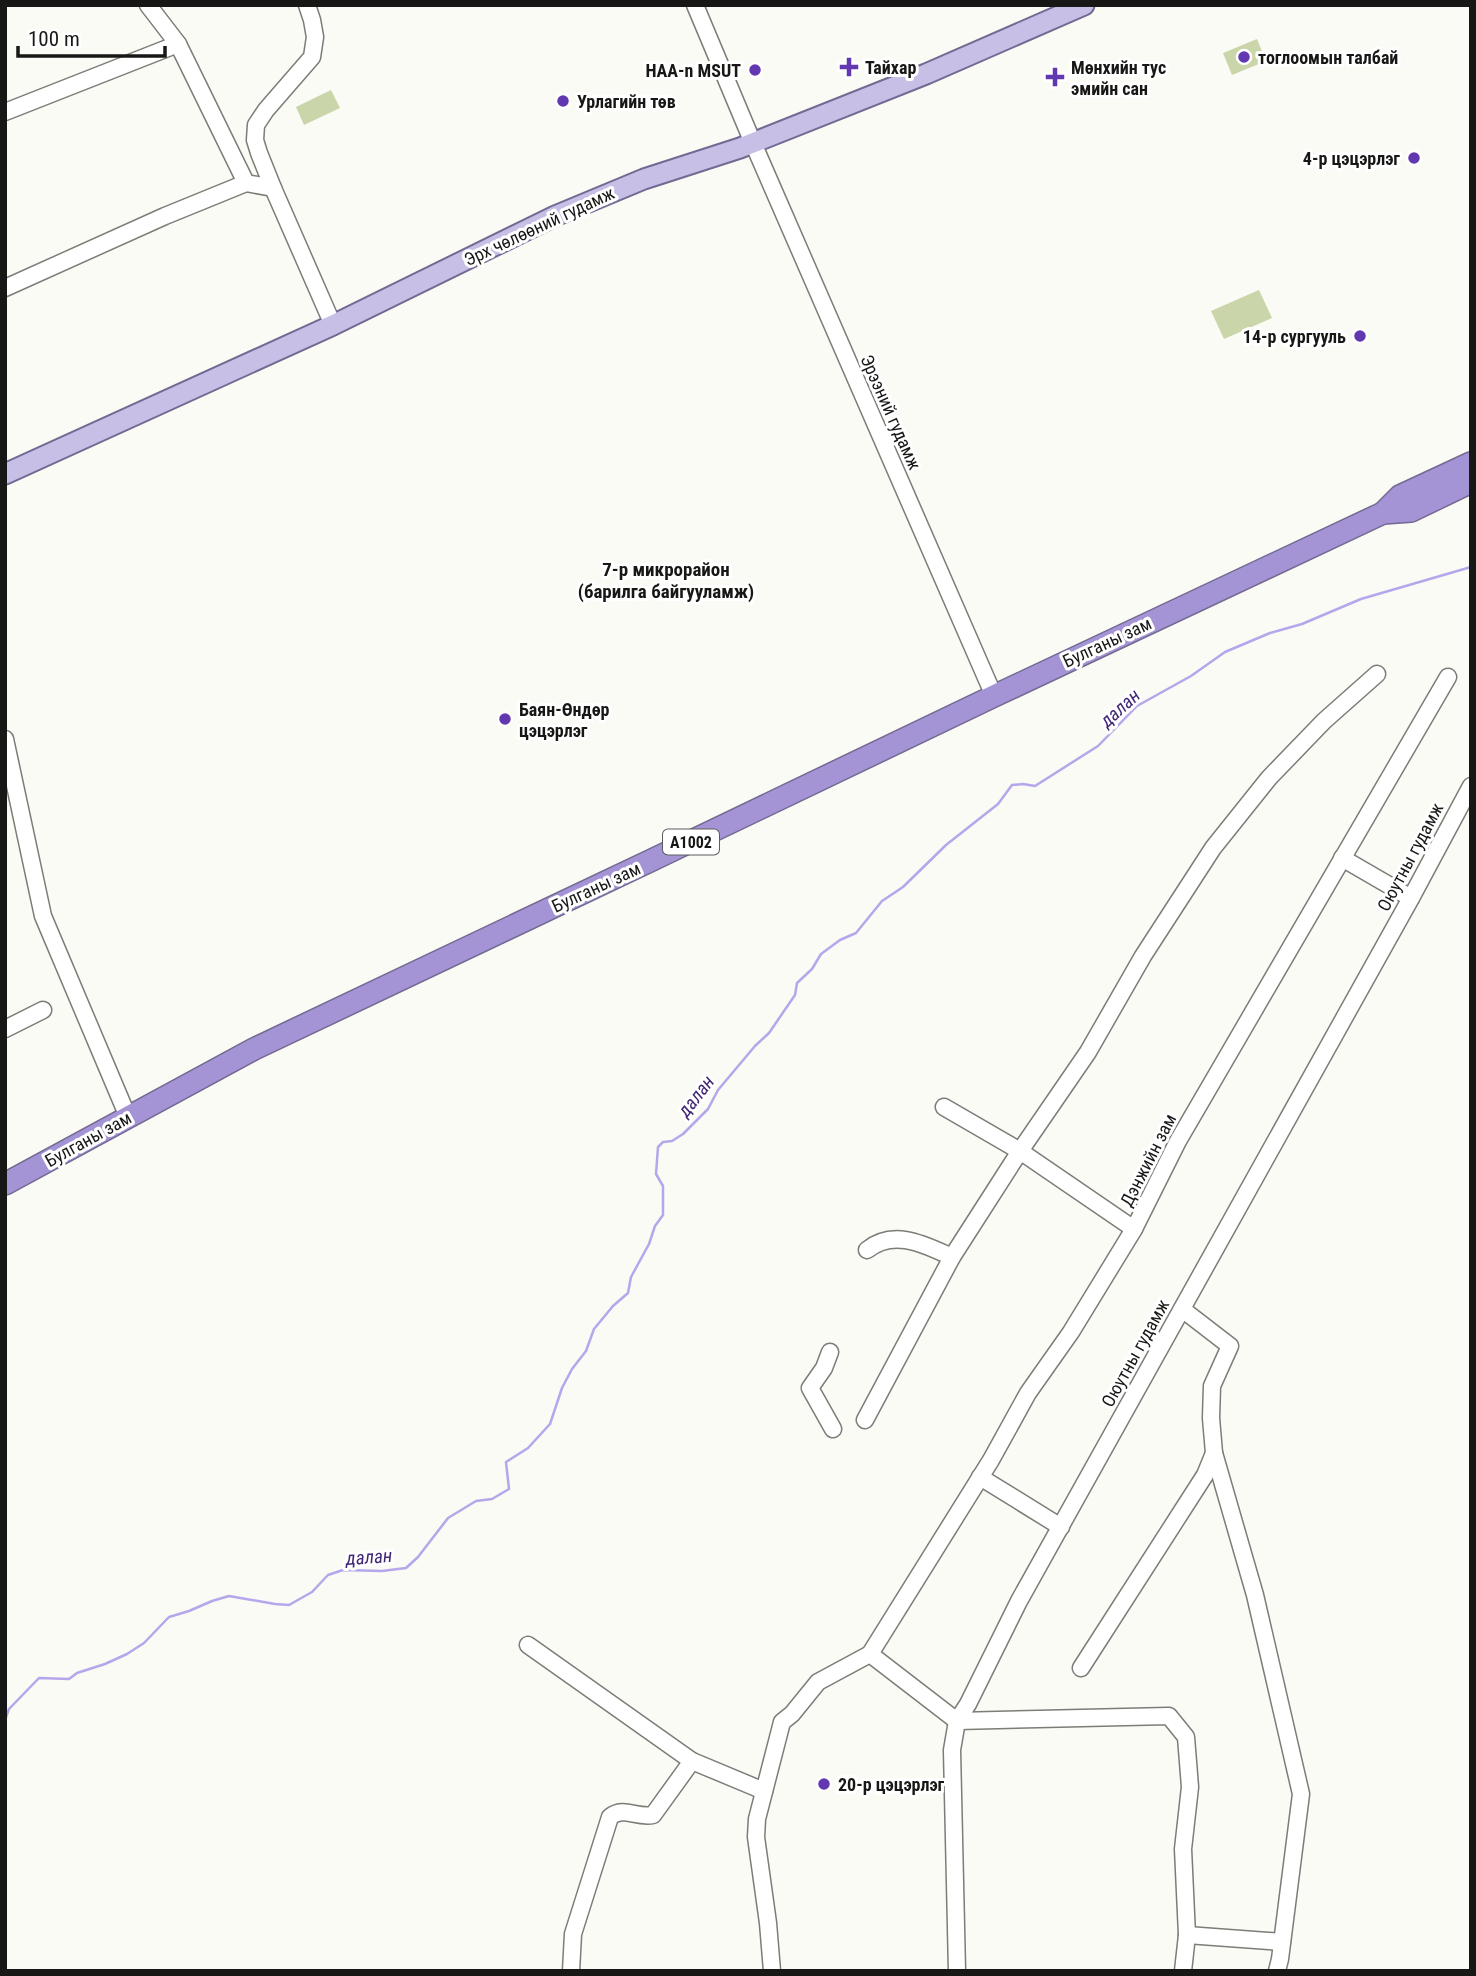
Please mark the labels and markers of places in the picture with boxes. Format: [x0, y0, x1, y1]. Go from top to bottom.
place label: тоглоомын талбай [1258, 47, 1398, 68]
marker: тоглоомын талбай [1236, 49, 1252, 65]
marker: Тайхар [839, 57, 859, 77]
place label: Тайхар [865, 57, 916, 78]
place label: Мөнхийн тус эмийн сан [1071, 57, 1166, 99]
place label: HAA-n MSUT [645, 60, 741, 81]
marker: HAA-n MSUT [747, 62, 763, 78]
marker: Мөнхийн тус эмийн сан [1045, 67, 1065, 87]
place label: Урлагийн төв [577, 91, 676, 112]
marker: Урлагийн төв [555, 93, 571, 109]
place label: 4-р цэцэрлэг [1303, 148, 1400, 169]
marker: 4-р цэцэрлэг [1406, 150, 1422, 166]
place label: 14-р сургууль [1243, 326, 1346, 347]
marker: 14-р сургууль [1352, 328, 1368, 344]
place label: Баян-Өндөр цэцэрлэг [519, 699, 610, 741]
marker: Баян-Өндөр цэцэрлэг [497, 711, 513, 727]
place label: 20-р цэцэрлэг [838, 1774, 945, 1795]
marker: 20-р цэцэрлэг [816, 1776, 832, 1792]

